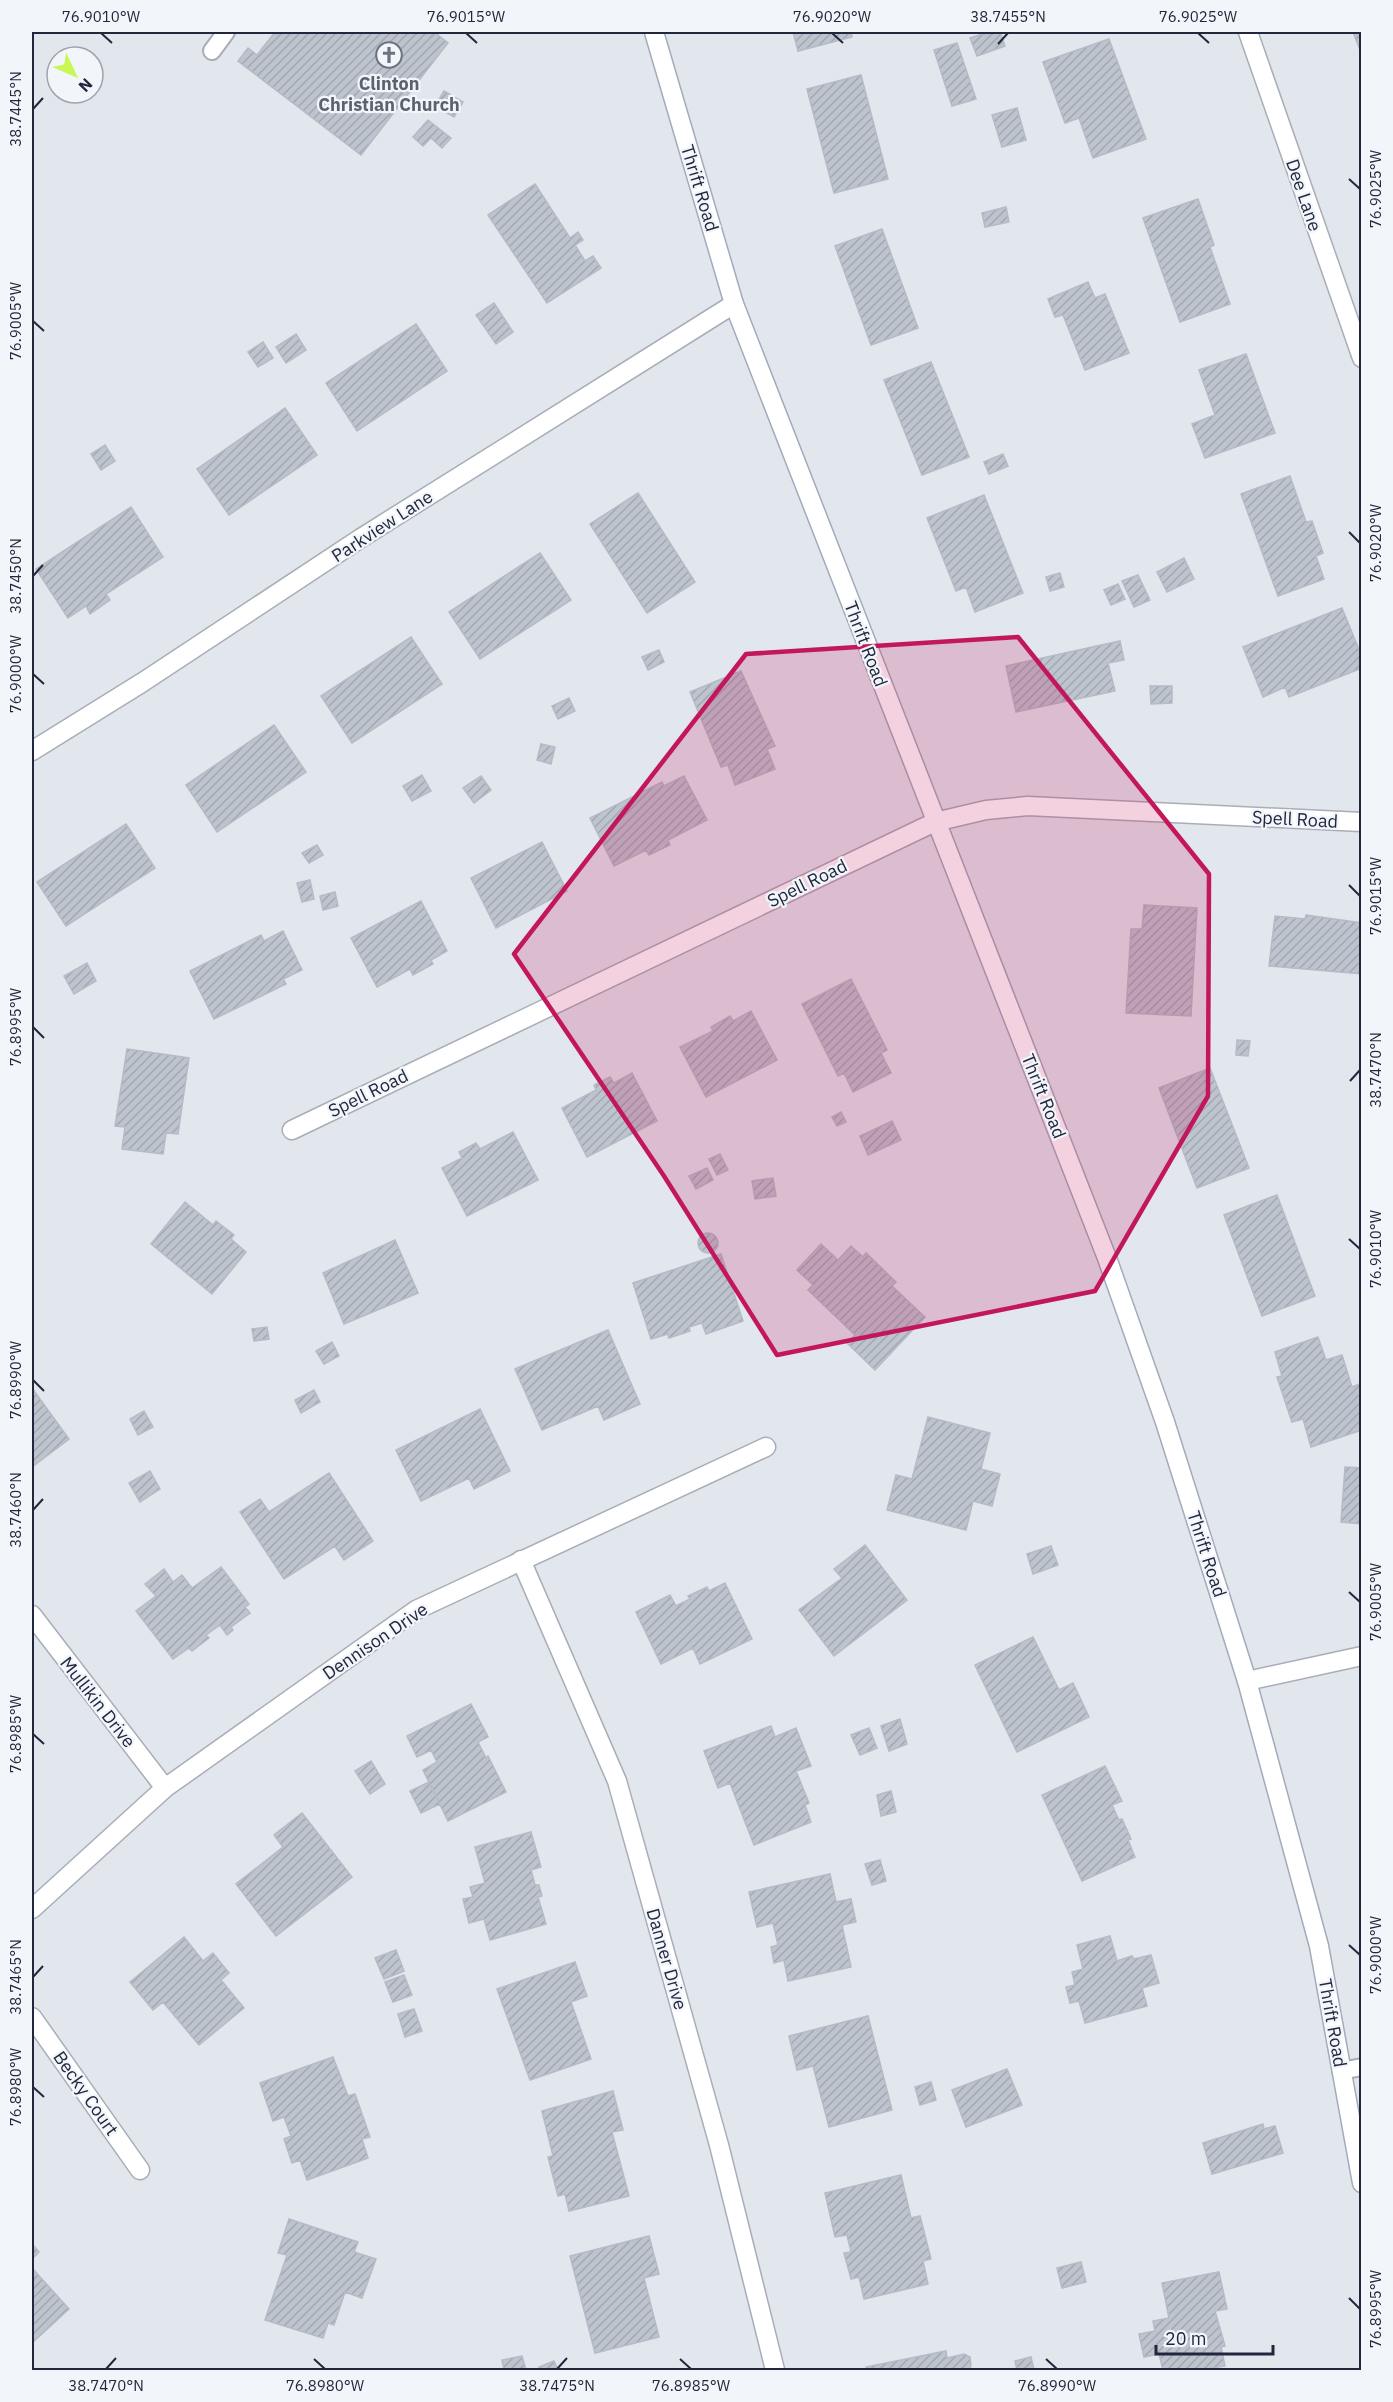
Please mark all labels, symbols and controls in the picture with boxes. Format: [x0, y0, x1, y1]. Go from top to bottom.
text: 76.9010°W [62, 7, 141, 26]
text: 76.9015°W [427, 7, 506, 26]
text: 76.9020°W [793, 7, 872, 26]
text: 38.7455°N [970, 7, 1046, 26]
text: 76.9025°W [1159, 7, 1238, 26]
church icon: Clinton Christian Church [374, 40, 404, 70]
north arrow [45, 45, 105, 105]
text: 38.7445°N [6, 71, 25, 147]
place label: Clinton Christian Church [318, 72, 460, 116]
text: N [75, 74, 97, 97]
street label: Thrift Road [676, 142, 724, 234]
text: 76.9025°W [1366, 149, 1385, 228]
street label: Dee Lane [1281, 156, 1327, 234]
text: 76.9005°W [6, 281, 25, 360]
street label: Parkview Lane [327, 485, 437, 567]
text: 76.9020°W [1366, 503, 1385, 582]
text: 38.7450°N [6, 538, 25, 614]
street label: Thrift Road [839, 598, 893, 690]
text: 76.9000°W [6, 634, 25, 713]
street label: Spell Road [1251, 805, 1339, 833]
street label: Spell Road [763, 854, 851, 912]
text: 76.9015°W [1366, 856, 1385, 935]
text: 76.8995°W [6, 987, 25, 1066]
text: 38.7470°N [1366, 1032, 1385, 1108]
street label: Thrift Road [1017, 1050, 1071, 1142]
street label: Spell Road [324, 1064, 412, 1122]
text: 76.9010°W [1366, 1209, 1385, 1288]
text: 76.8990°W [6, 1340, 25, 1419]
text: 38.7460°N [6, 1472, 25, 1548]
street label: Thrift Road [1182, 1508, 1232, 1600]
text: 76.9005°W [1366, 1562, 1385, 1641]
street label: Dennison Drive [318, 1597, 432, 1685]
street label: Mullikin Drive [55, 1652, 141, 1752]
text: 76.8985°W [6, 1694, 25, 1773]
street label: Danner Drive [642, 1906, 693, 2013]
text: 76.9000°W [1366, 1915, 1385, 1994]
text: 38.7465°N [6, 1939, 25, 2015]
street label: Thrift Road [1314, 1977, 1352, 2069]
street label: Becky Court [49, 2046, 123, 2140]
text: 76.8980°W [6, 2047, 25, 2126]
text: 76.8995°W [1366, 2269, 1385, 2348]
scale bar [1156, 2318, 1273, 2356]
text: 20 m [1165, 2327, 1207, 2350]
text: 38.7470°N [68, 2376, 144, 2395]
text: 76.8980°W [286, 2376, 365, 2395]
text: 38.7475°N [519, 2376, 595, 2395]
text: 76.8985°W [652, 2376, 731, 2395]
text: 76.8990°W [1018, 2376, 1097, 2395]

